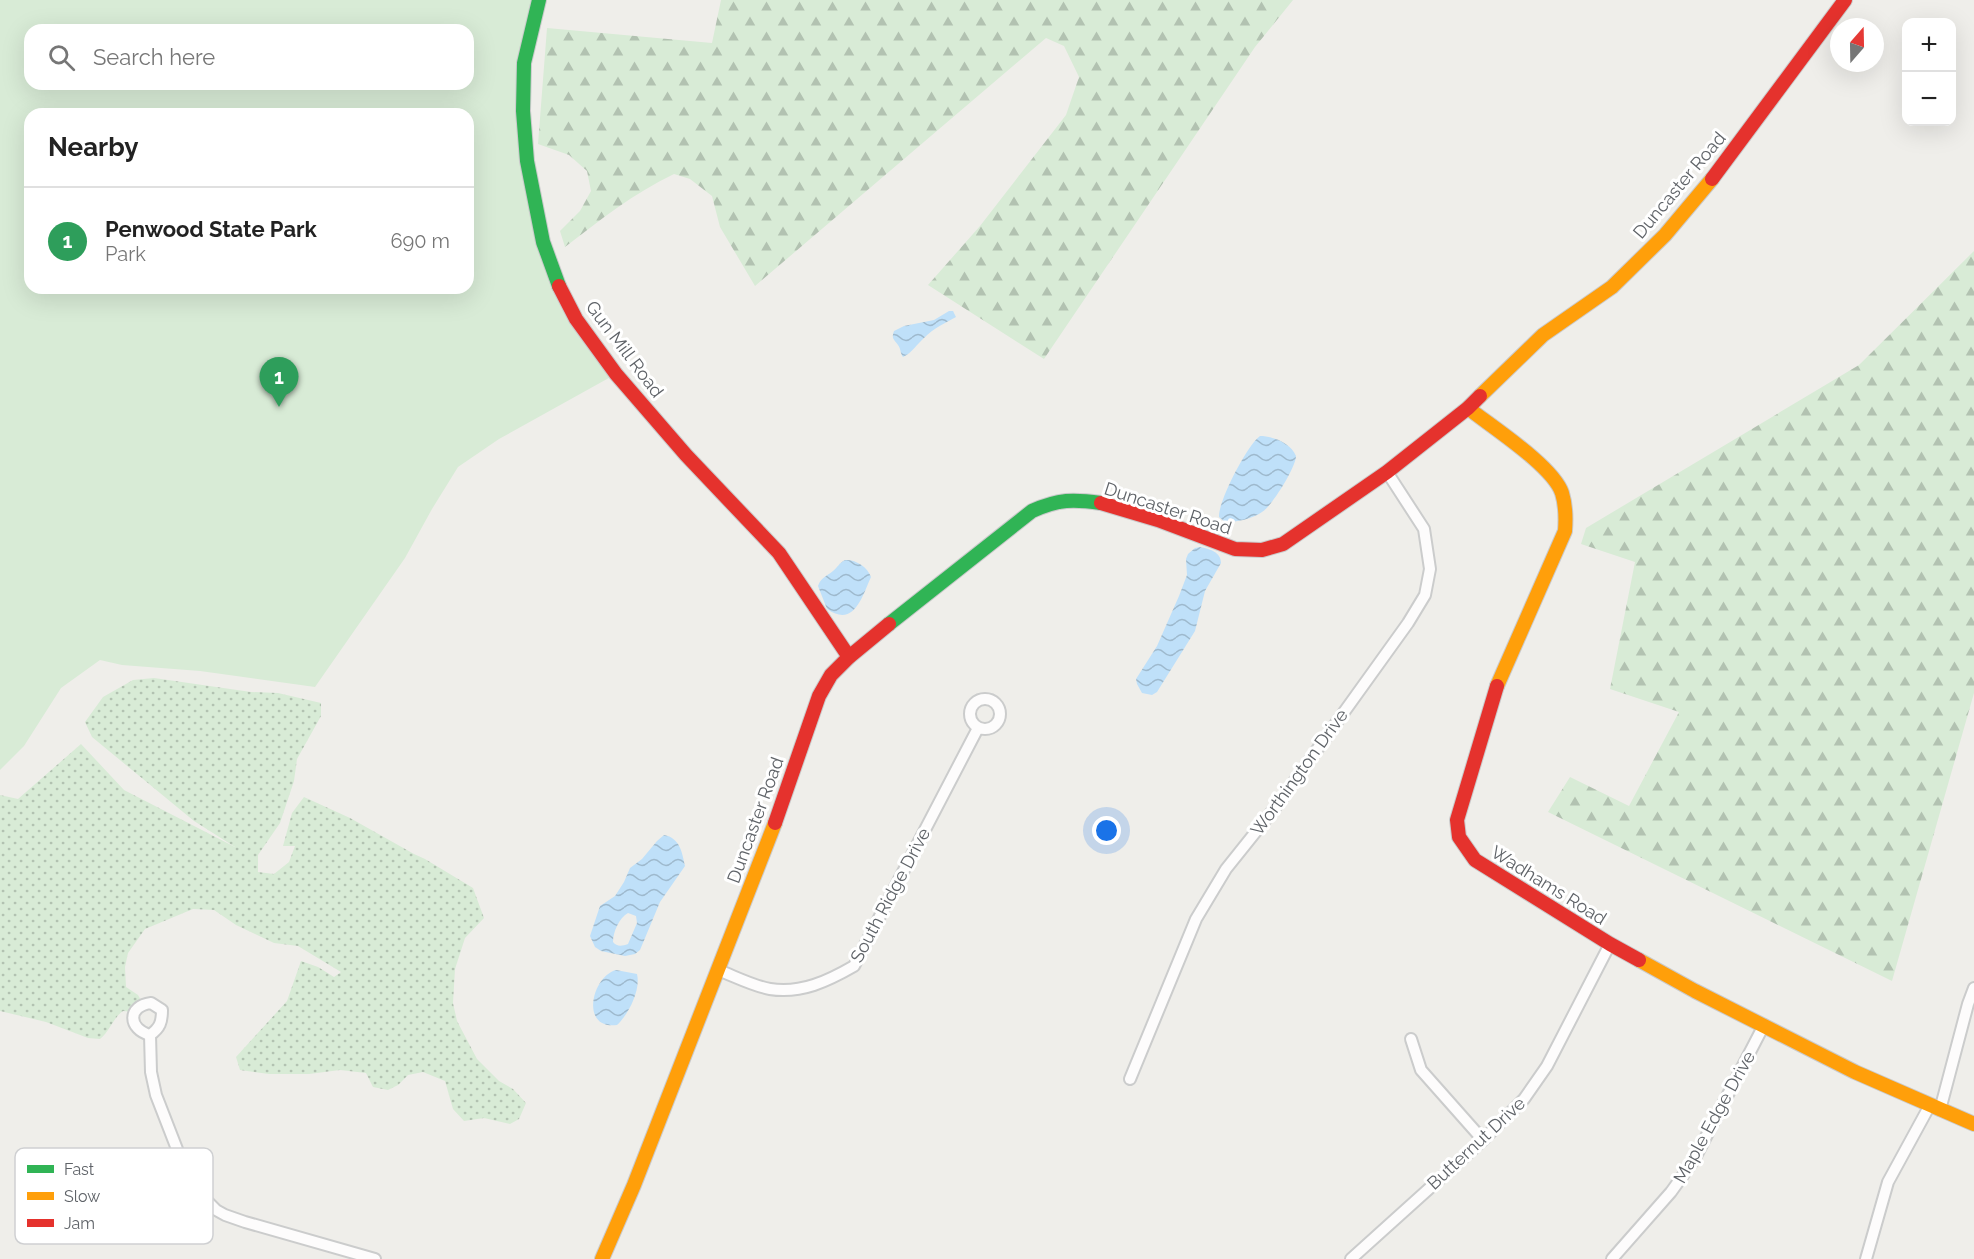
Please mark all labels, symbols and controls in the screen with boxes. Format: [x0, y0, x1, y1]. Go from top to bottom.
north arrow [1830, 18, 1884, 72]
map controls [1902, 18, 1956, 126]
button: + [1902, 18, 1956, 72]
search box [24, 24, 474, 90]
icon: search [45, 41, 78, 74]
text: Search here [93, 44, 215, 70]
button: − [1902, 72, 1956, 126]
street label: Duncaster Road [1628, 127, 1730, 243]
text: Nearby [48, 132, 138, 162]
text: Penwood State Park [105, 216, 317, 242]
text: 1 [63, 229, 72, 253]
text: 690 m [391, 229, 450, 253]
text: Park [105, 242, 146, 266]
street label: Gun Mill Road [582, 297, 668, 401]
pin: 1 [260, 358, 298, 407]
street label: Duncaster Road [1102, 478, 1234, 538]
street label: Worthington Drive [1246, 704, 1352, 839]
street label: Duncaster Road [722, 754, 788, 886]
your location [1092, 816, 1121, 845]
street label: South Ridge Drive [846, 824, 935, 966]
street label: Wadhams Road [1487, 841, 1611, 929]
street label: Maple Edge Drive [1669, 1047, 1759, 1187]
street label: Butternut Drive [1423, 1092, 1530, 1194]
legend [15, 1148, 213, 1244]
text: Fast [64, 1160, 95, 1179]
text: Slow [64, 1187, 100, 1206]
text: Jam [64, 1214, 95, 1233]

